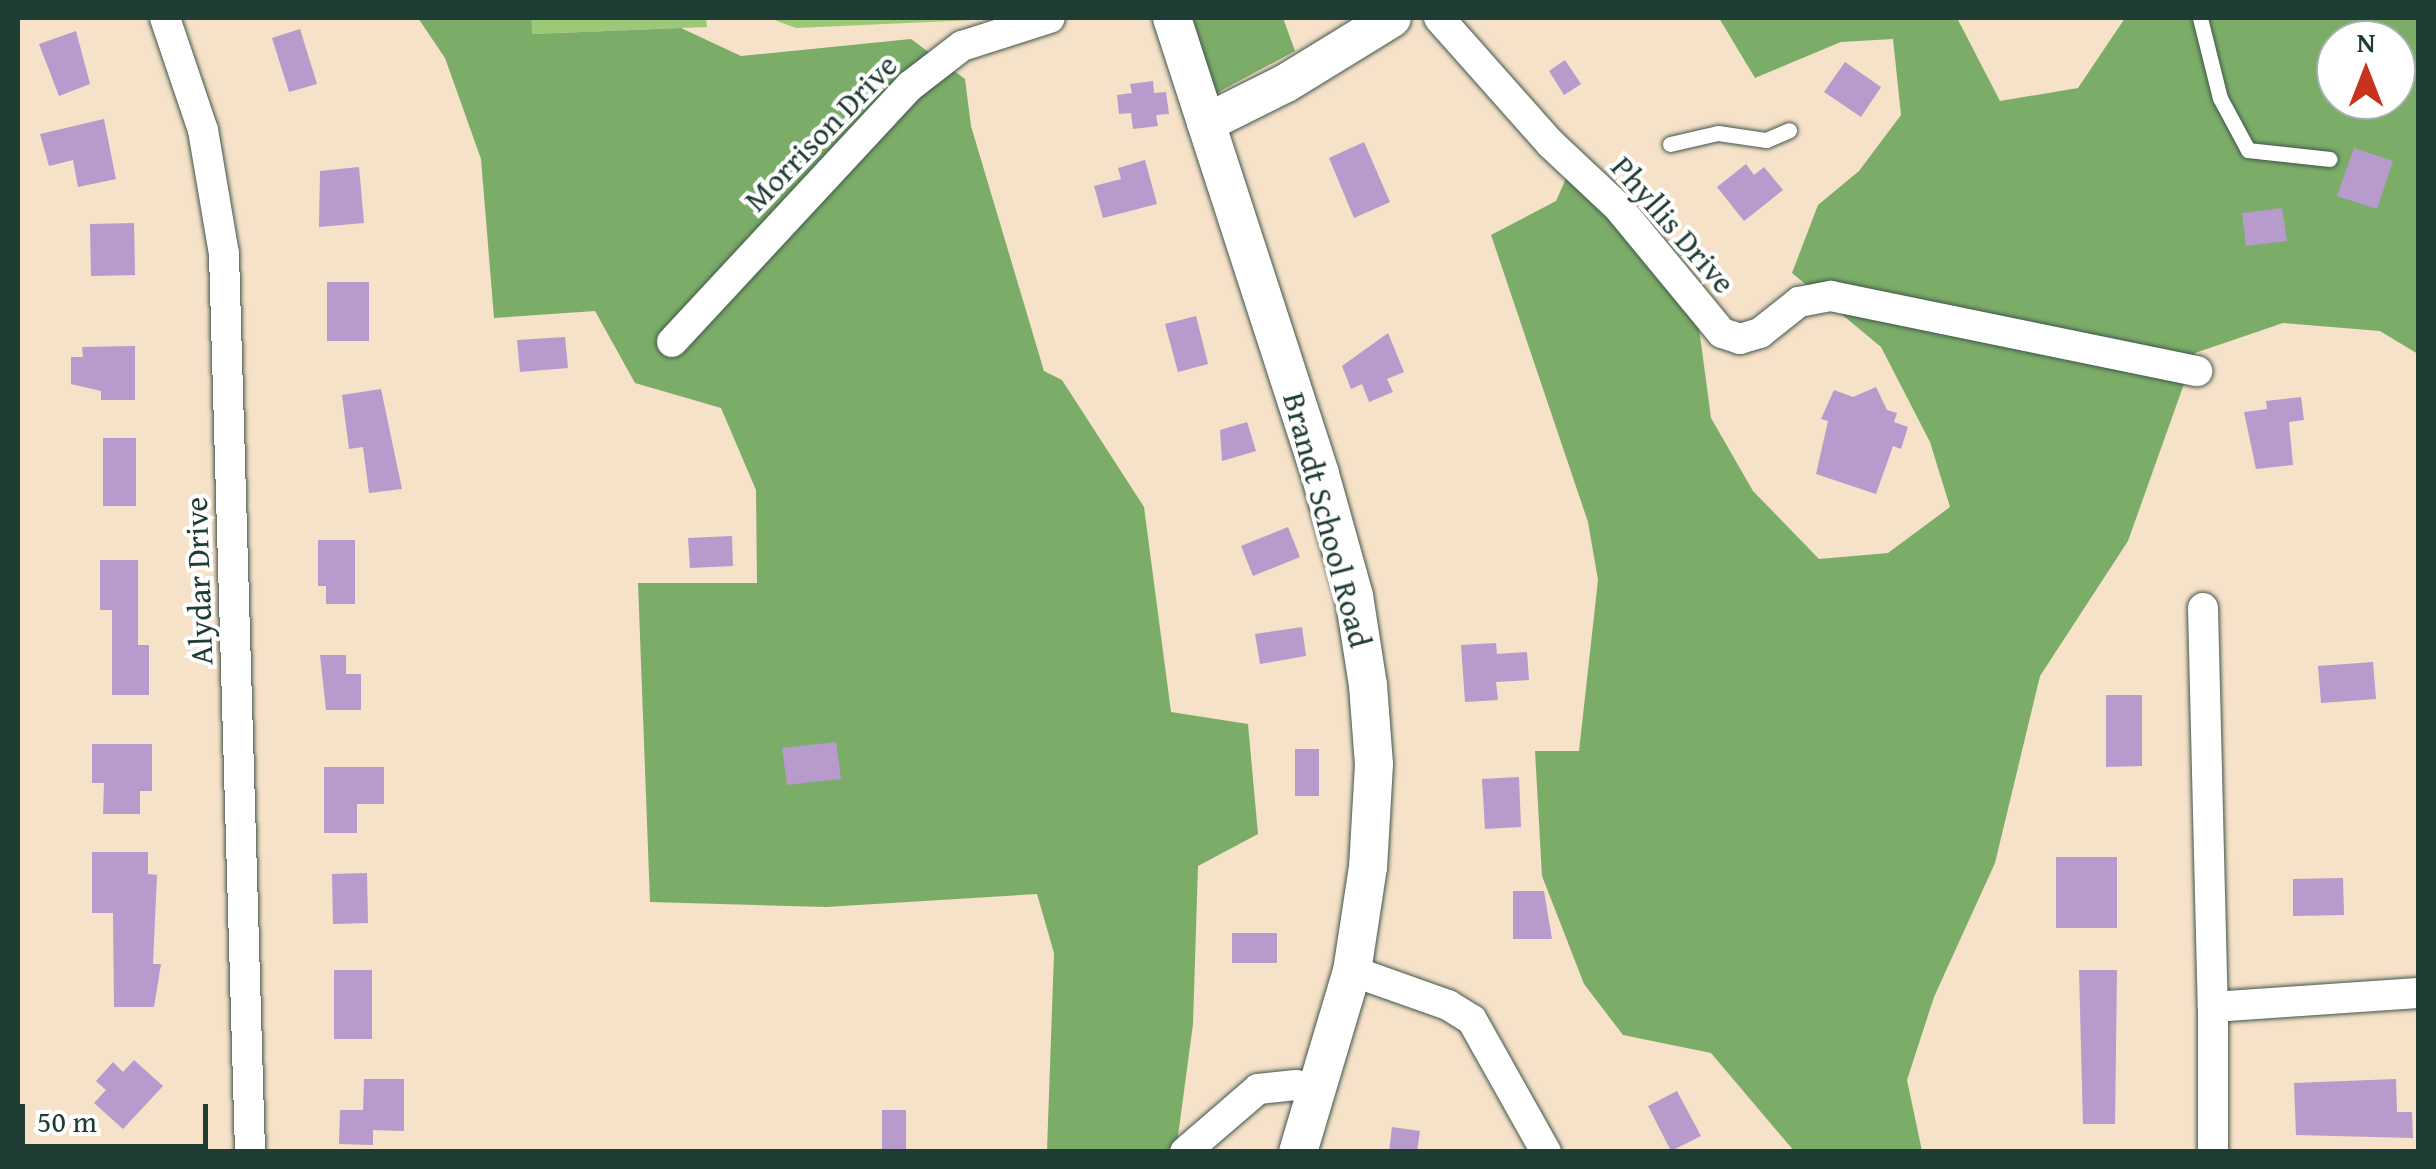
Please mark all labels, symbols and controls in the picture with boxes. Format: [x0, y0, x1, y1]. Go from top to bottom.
north arrow [2316, 20, 2416, 120]
text: N [2357, 21, 2375, 62]
street label: Morrison Drive [736, 46, 906, 220]
street label: Phyllis Drive [1603, 148, 1743, 302]
street label: Brandt School Road [1274, 388, 1380, 652]
street label: Alydar Drive [177, 496, 221, 666]
scale bar [25, 1084, 212, 1146]
text: 50 m [37, 1099, 97, 1143]

